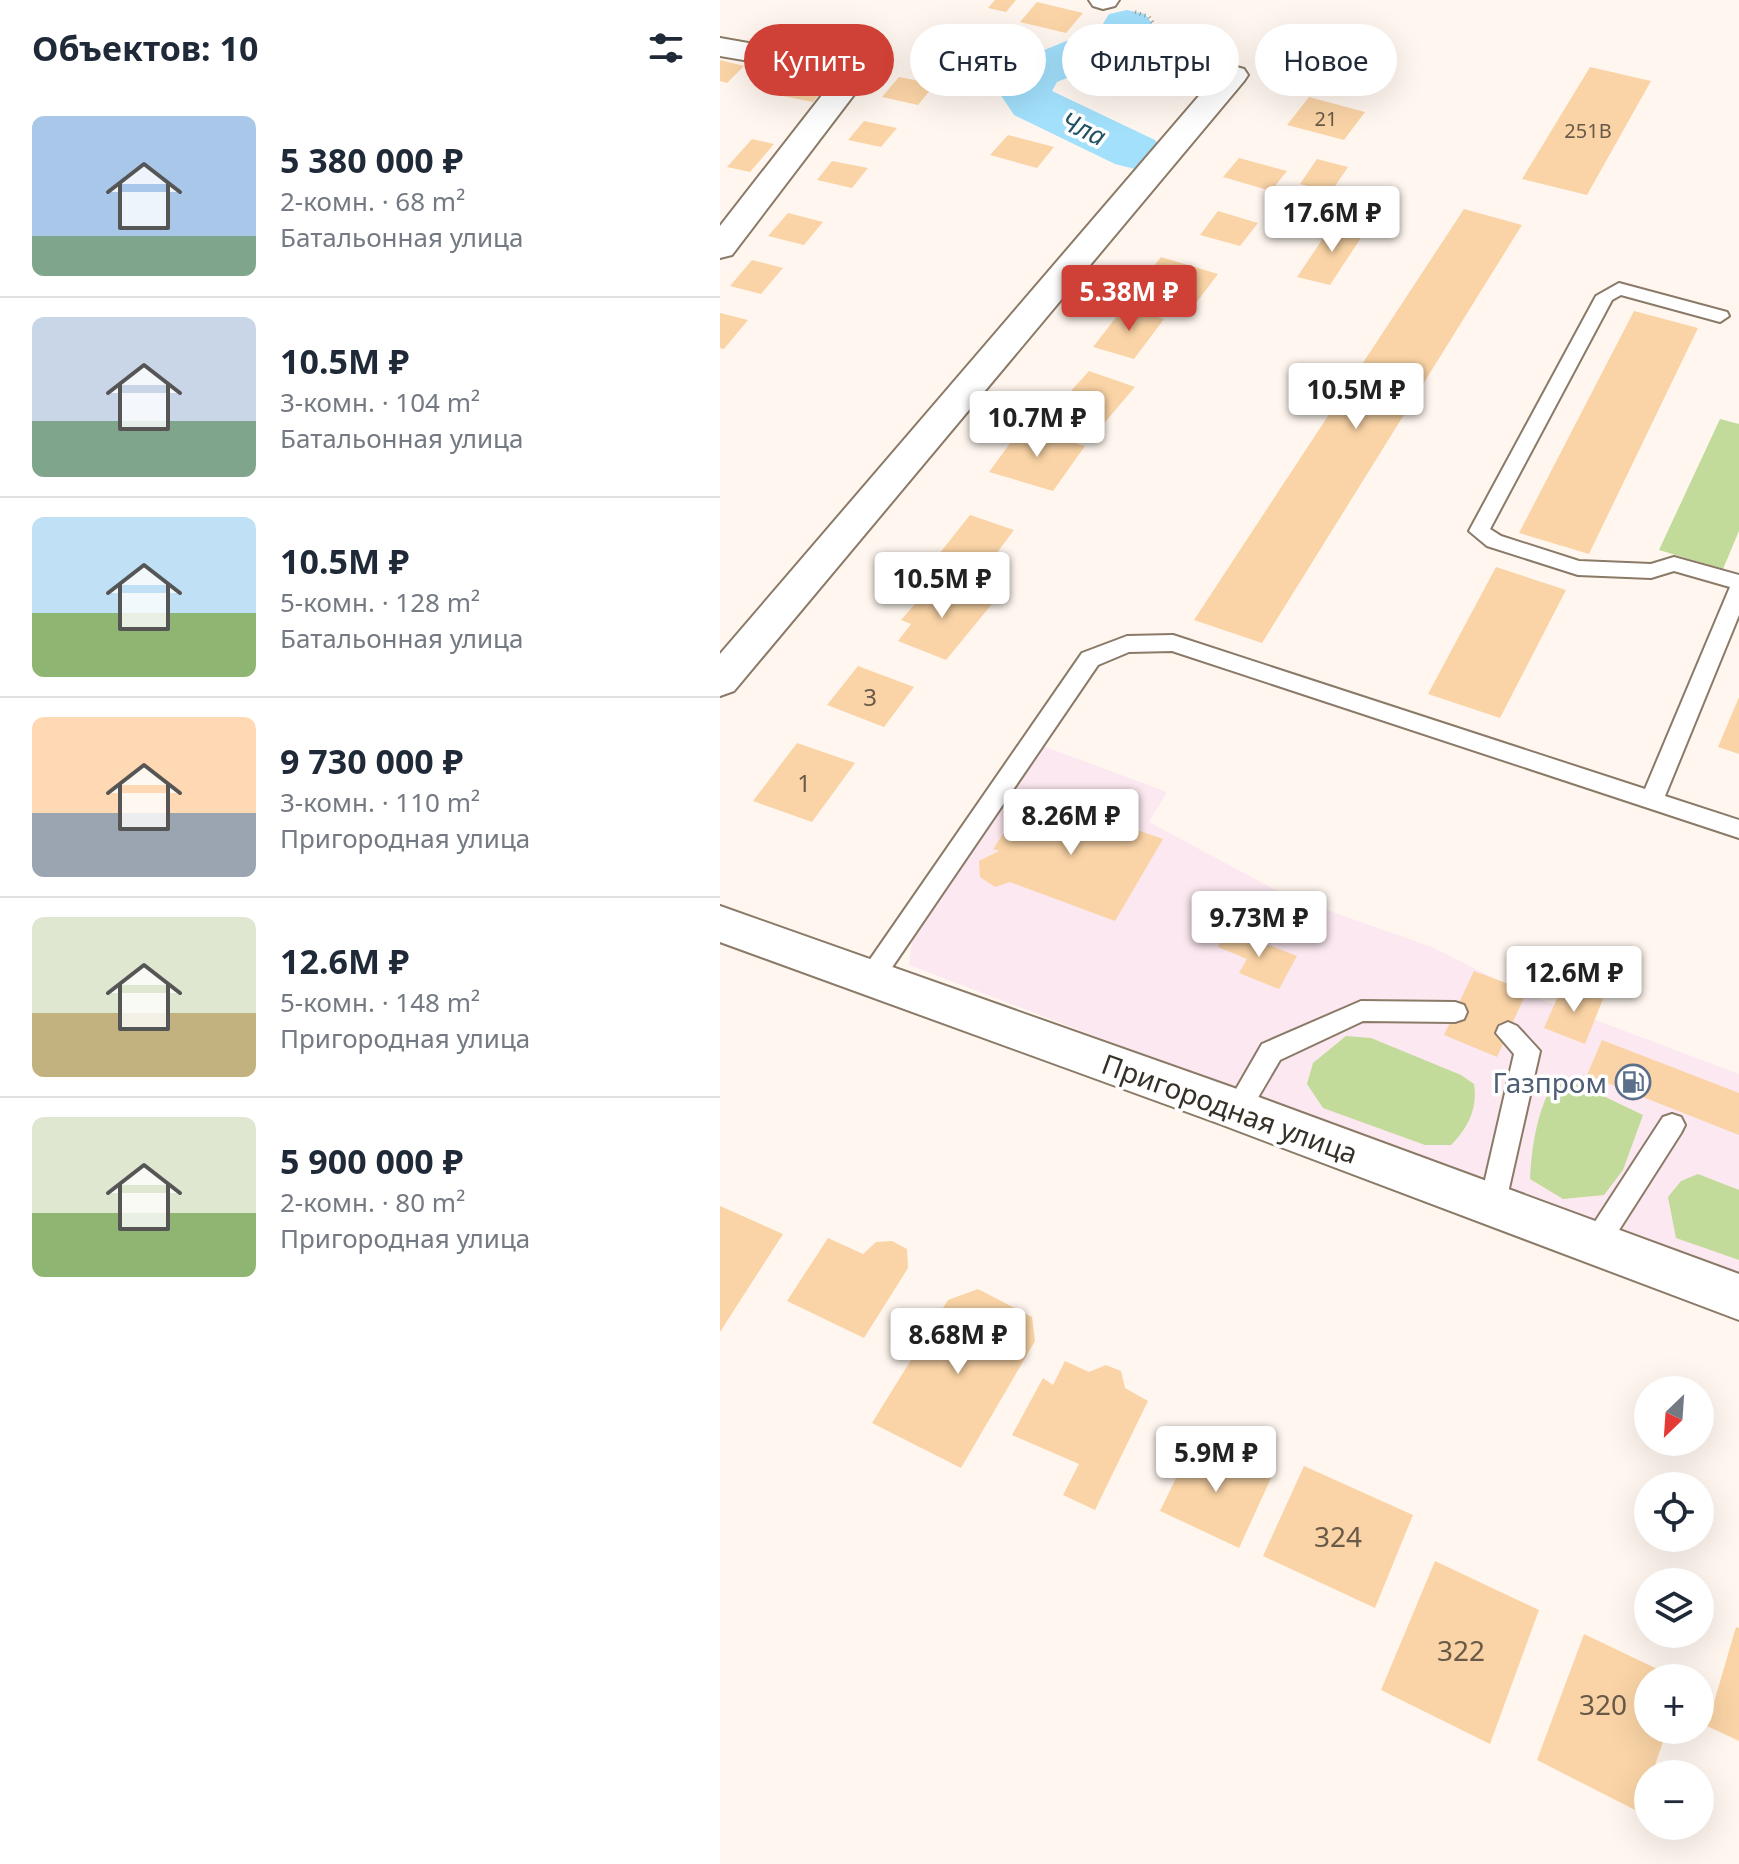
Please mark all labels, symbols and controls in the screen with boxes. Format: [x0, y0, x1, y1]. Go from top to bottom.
chip: Купить [744, 24, 894, 96]
chip: Снять [910, 24, 1046, 96]
chip: Фильтры [1062, 24, 1239, 96]
chip: Новое [1255, 24, 1397, 96]
text: Объектов: 10 [32, 25, 258, 71]
icon: filters [644, 26, 688, 70]
water label: Чла [1056, 102, 1113, 154]
house number: 21 [1315, 105, 1337, 132]
house number: 251В [1564, 117, 1612, 144]
text: 5 380 000 ₽ [280, 137, 463, 183]
icon: home [96, 148, 192, 244]
text: 2-комн. · 68 m² [280, 183, 465, 219]
pin: 17.6M ₽ [1258, 186, 1406, 254]
text: 17.6M ₽ [1283, 194, 1381, 230]
text: Батальонная улица [280, 219, 523, 255]
pin: 5.38M ₽ [1055, 265, 1203, 333]
text: 5.38M ₽ [1080, 273, 1178, 309]
text: 10.5M ₽ [280, 338, 409, 384]
icon: home [96, 349, 192, 445]
pin: 10.5M ₽ [1282, 363, 1430, 431]
text: 10.5M ₽ [1307, 371, 1405, 407]
text: 3-комн. · 104 m² [280, 384, 480, 420]
pin: 10.7M ₽ [963, 391, 1111, 459]
text: 10.7M ₽ [988, 399, 1086, 435]
text: Батальонная улица [280, 420, 523, 456]
text: 10.5M ₽ [280, 538, 409, 584]
icon: home [96, 549, 192, 645]
pin: 10.5M ₽ [868, 552, 1016, 620]
text: 10.5M ₽ [893, 560, 991, 596]
text: 5-комн. · 128 m² [280, 584, 480, 620]
text: Батальонная улица [280, 620, 523, 656]
house number: 3 [863, 680, 877, 713]
text: 9 730 000 ₽ [280, 738, 463, 784]
icon: home [96, 749, 192, 845]
house number: 1 [797, 766, 811, 799]
text: 3-комн. · 110 m² [280, 784, 480, 820]
pin: 8.26M ₽ [997, 789, 1145, 857]
text: 8.26M ₽ [1022, 797, 1120, 833]
text: Пригородная улица [280, 820, 530, 856]
pin: 9.73M ₽ [1185, 891, 1333, 959]
text: 9.73M ₽ [1210, 899, 1308, 935]
text: 12.6M ₽ [280, 938, 409, 984]
pin: 12.6M ₽ [1500, 946, 1648, 1014]
icon: home [96, 949, 192, 1045]
text: 12.6M ₽ [1525, 954, 1623, 990]
text: 5-комн. · 148 m² [280, 984, 480, 1020]
text: Пригородная улица [280, 1020, 530, 1056]
street label: Пригородная улица [1097, 1044, 1363, 1172]
place label: Газпром [1493, 1063, 1607, 1101]
fuel station icon: Газпром [1614, 1063, 1652, 1101]
text: 5 900 000 ₽ [280, 1138, 463, 1184]
icon: home [96, 1149, 192, 1245]
text: 2-комн. · 80 m² [280, 1184, 465, 1220]
text: Пригородная улица [280, 1220, 530, 1256]
pin: 8.68M ₽ [884, 1308, 1032, 1376]
text: 8.68M ₽ [909, 1316, 1007, 1352]
north arrow [1634, 1376, 1714, 1456]
map controls [1634, 1376, 1714, 1840]
pin: 5.9M ₽ [1151, 1426, 1281, 1494]
text: 5.9M ₽ [1174, 1434, 1258, 1470]
button: locate [1634, 1472, 1714, 1552]
house number: 324 [1314, 1517, 1362, 1555]
button: layers [1634, 1568, 1714, 1648]
house number: 322 [1437, 1631, 1485, 1669]
button: + [1634, 1664, 1714, 1744]
house number: 320 [1579, 1685, 1627, 1723]
button: − [1634, 1760, 1714, 1840]

